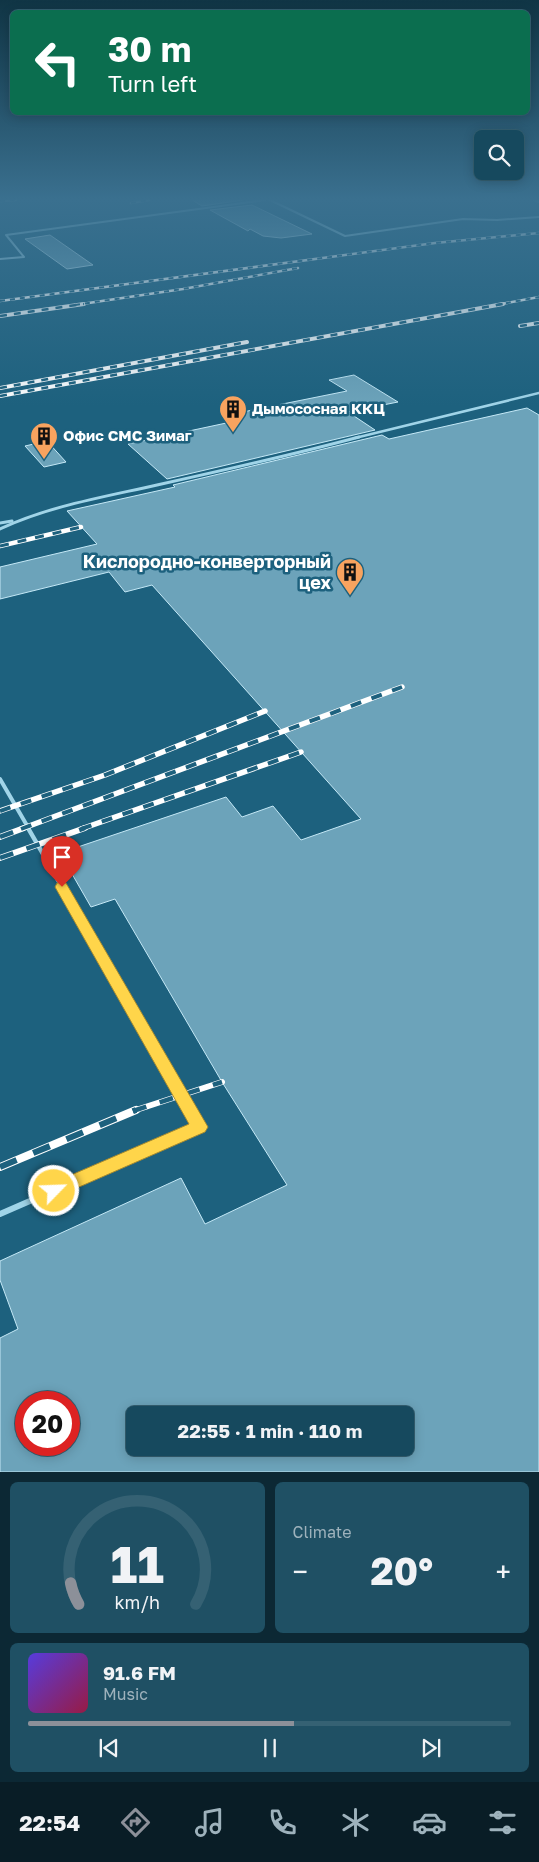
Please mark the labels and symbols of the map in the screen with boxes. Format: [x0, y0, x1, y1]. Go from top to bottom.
building icon: Дымососная ККЦ [218, 394, 248, 433]
place label: Дымососная ККЦ [252, 399, 385, 417]
building icon: Офис СМС Зимаг [29, 421, 59, 460]
place label: Офис СМС Зимаг [63, 426, 192, 444]
place label: Кислородно-конверторный цех [83, 550, 332, 593]
building icon: Кислородно-конверторный цех [335, 557, 365, 596]
pin [41, 836, 83, 887]
position arrow [27, 1164, 79, 1216]
speed limit sign: 20 [15, 1391, 80, 1456]

